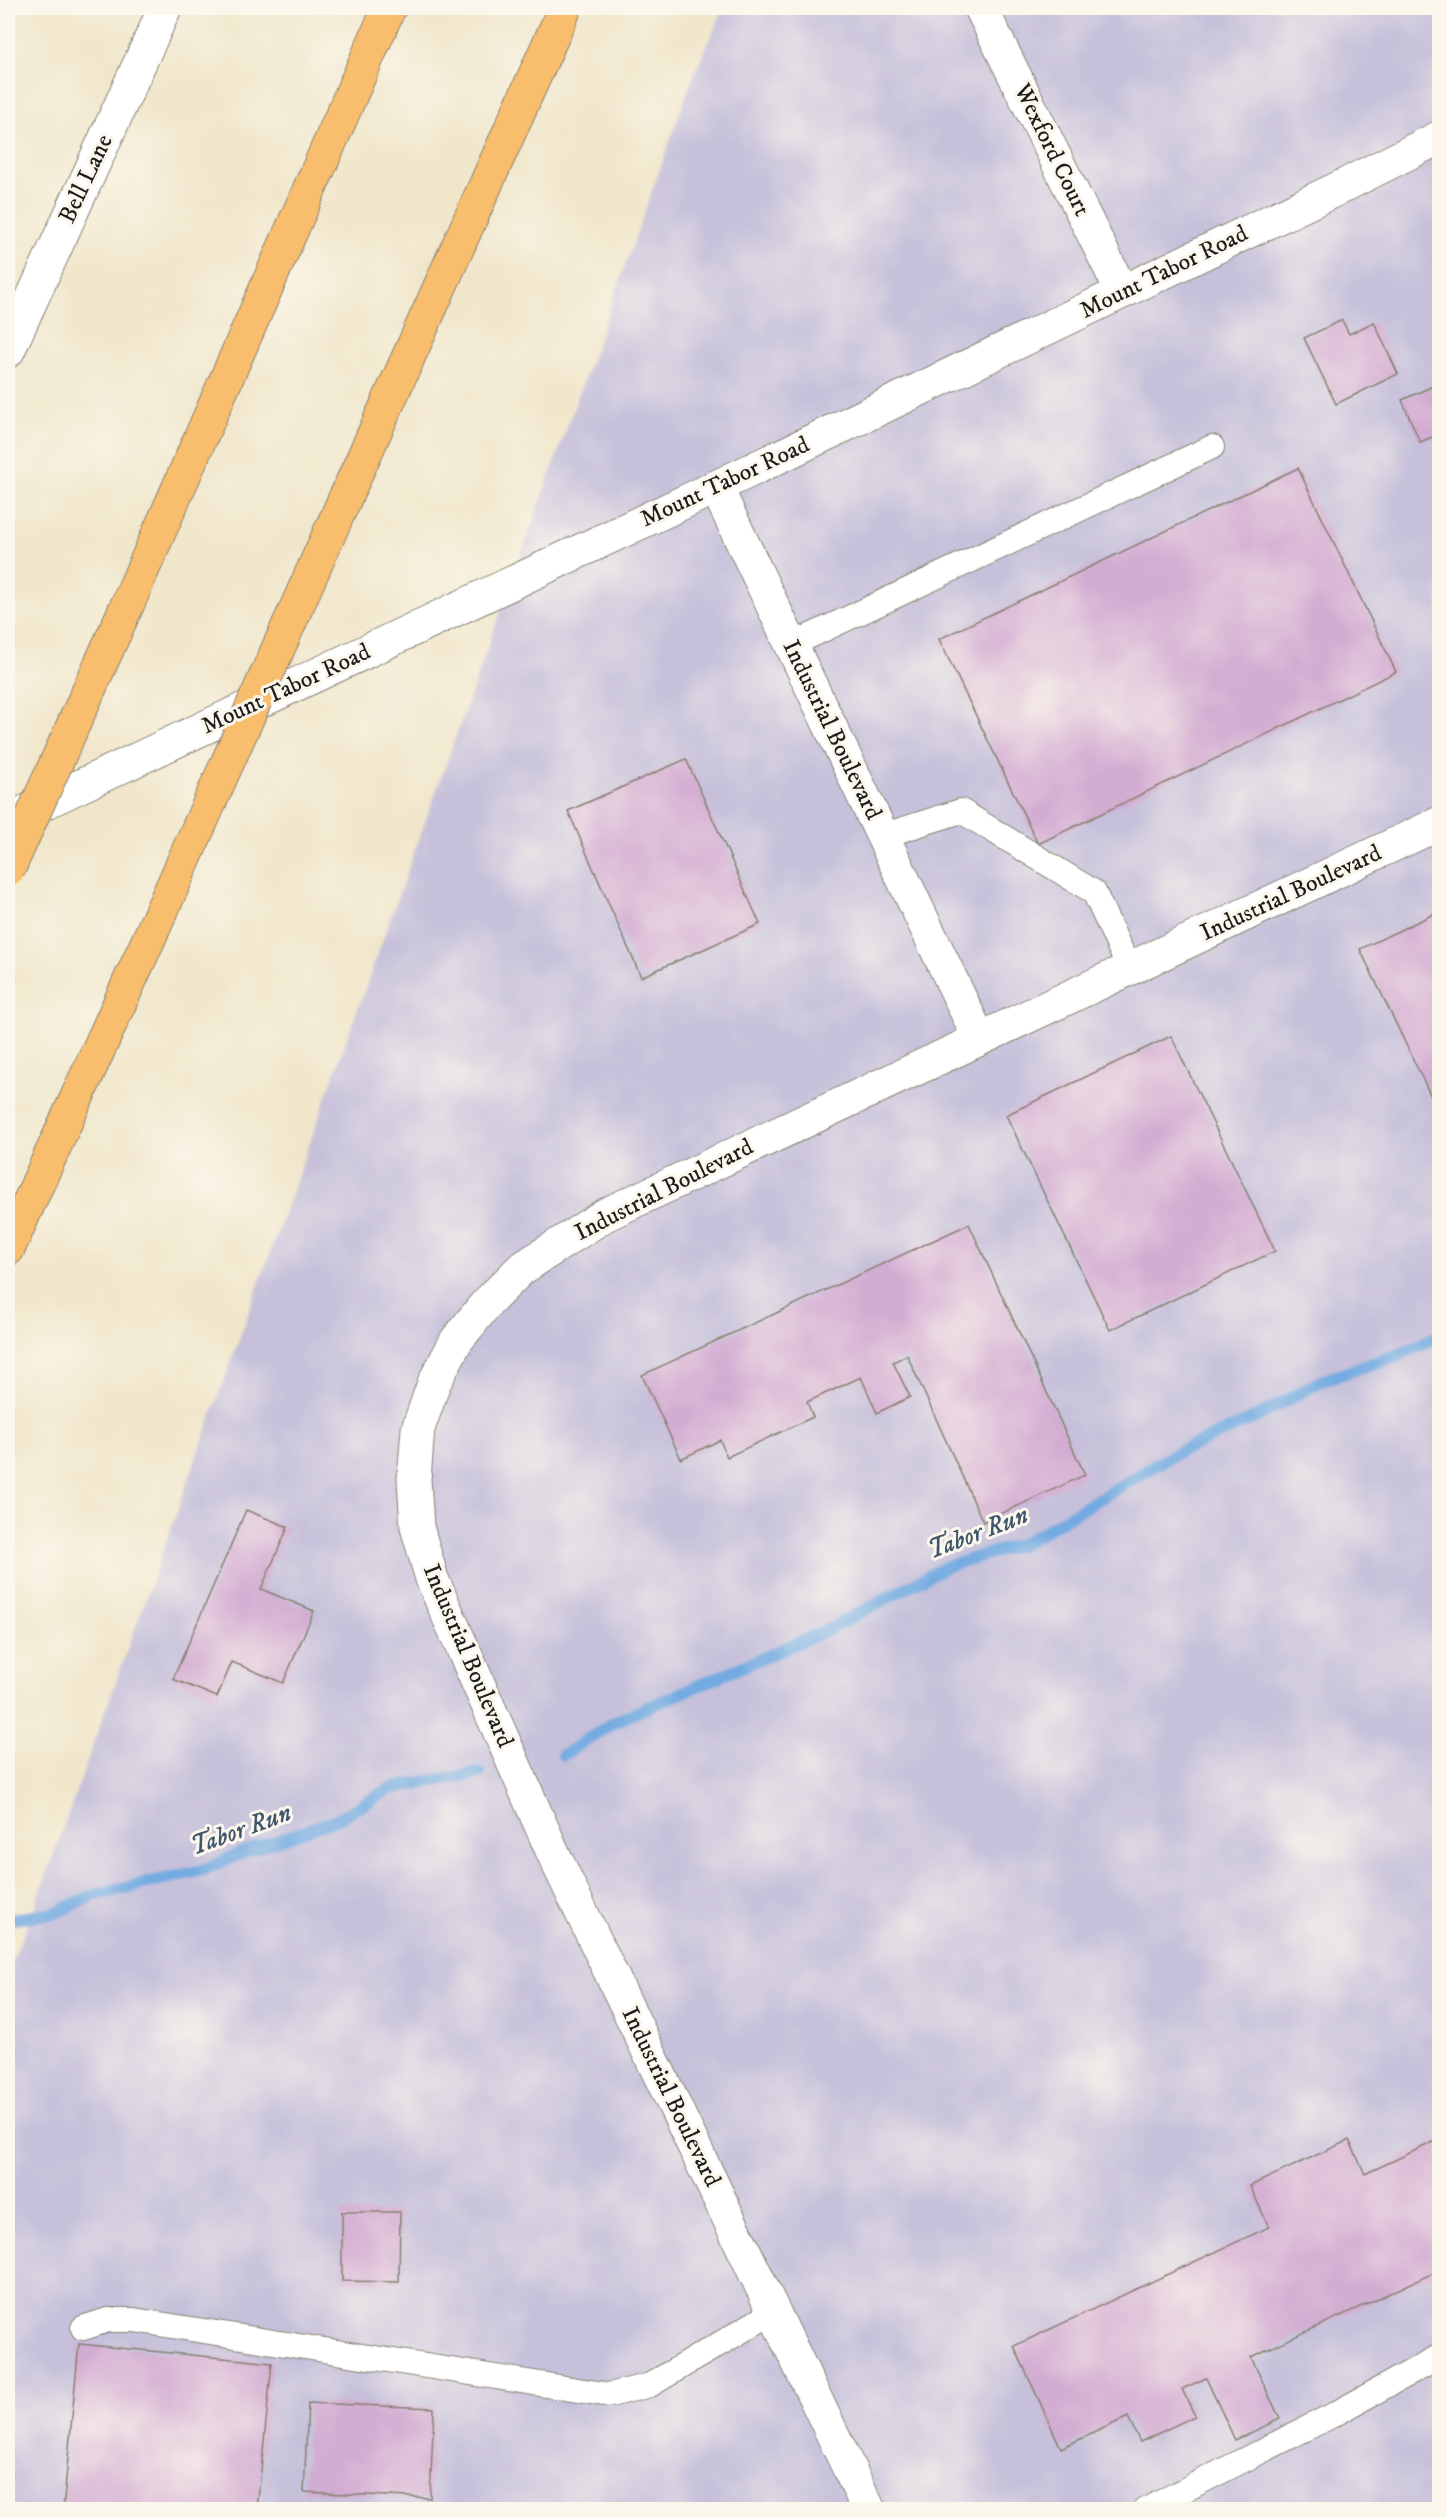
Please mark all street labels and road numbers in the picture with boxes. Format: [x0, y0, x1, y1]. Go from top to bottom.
street label: Wexford Court [1007, 78, 1097, 221]
street label: Bell Lane [52, 130, 120, 228]
street label: Mount Tabor Road [1075, 218, 1253, 326]
street label: Mount Tabor Road [636, 430, 814, 534]
street label: Industrial Boulevard [775, 635, 889, 825]
street label: Mount Tabor Road [197, 637, 375, 741]
street label: Industrial Boulevard [1196, 838, 1386, 948]
street label: Industrial Boulevard [570, 1132, 758, 1248]
street label: Industrial Boulevard [416, 1560, 520, 1752]
street label: Industrial Boulevard [614, 2002, 728, 2192]

